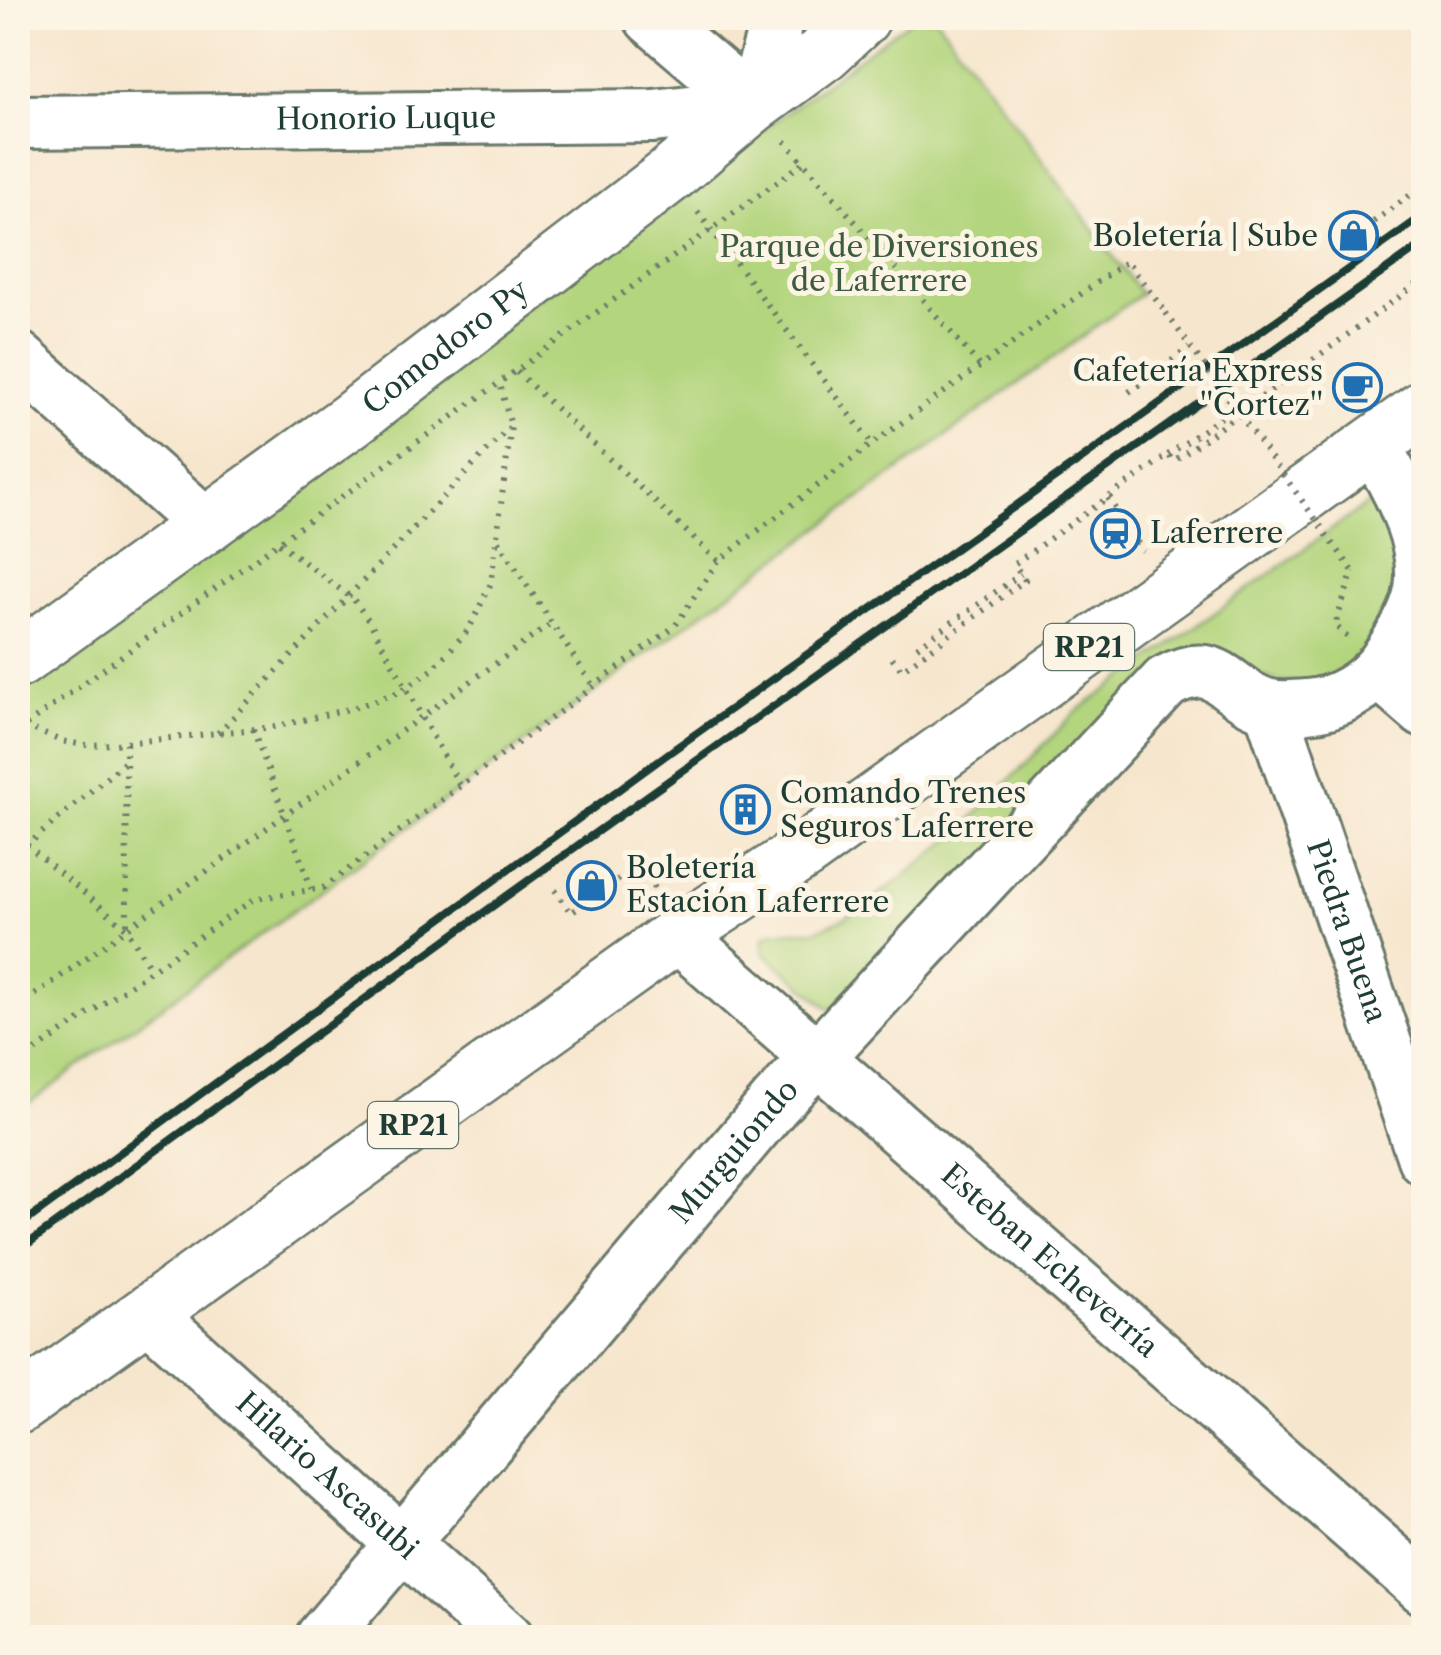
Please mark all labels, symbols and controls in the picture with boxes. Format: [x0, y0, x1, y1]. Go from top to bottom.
street label: Honorio Luque [276, 98, 496, 138]
shop icon: Boletería | Sube [1327, 210, 1379, 262]
place label: Boletería | Sube [1093, 217, 1318, 254]
park label: Parque de Diversiones de Laferrere [719, 228, 1039, 299]
street label: Comodoro Py [355, 271, 536, 422]
place label: Cafetería Express ''Cortez'' [1072, 352, 1323, 423]
cafe icon: Cafetería Express ''Cortez'' [1332, 362, 1384, 414]
station icon: Laferrere [1089, 507, 1141, 559]
place label: Laferrere [1150, 514, 1283, 551]
road number: RP21 [1044, 624, 1134, 670]
place label: Comando Trenes Seguros Laferrere [780, 774, 1034, 845]
building icon: Comando Trenes Seguros Laferrere [719, 784, 771, 836]
street label: Piedra Buena [1299, 835, 1396, 1028]
place label: Boletería Estación Laferrere [626, 849, 889, 920]
shop icon: Boletería Estación Laferrere [565, 859, 617, 911]
street label: Murguiondo [662, 1071, 806, 1231]
road number: RP21 [368, 1102, 458, 1148]
street label: Esteban Echeverría [934, 1156, 1166, 1365]
street label: Hilario Ascasubi [229, 1384, 426, 1567]

